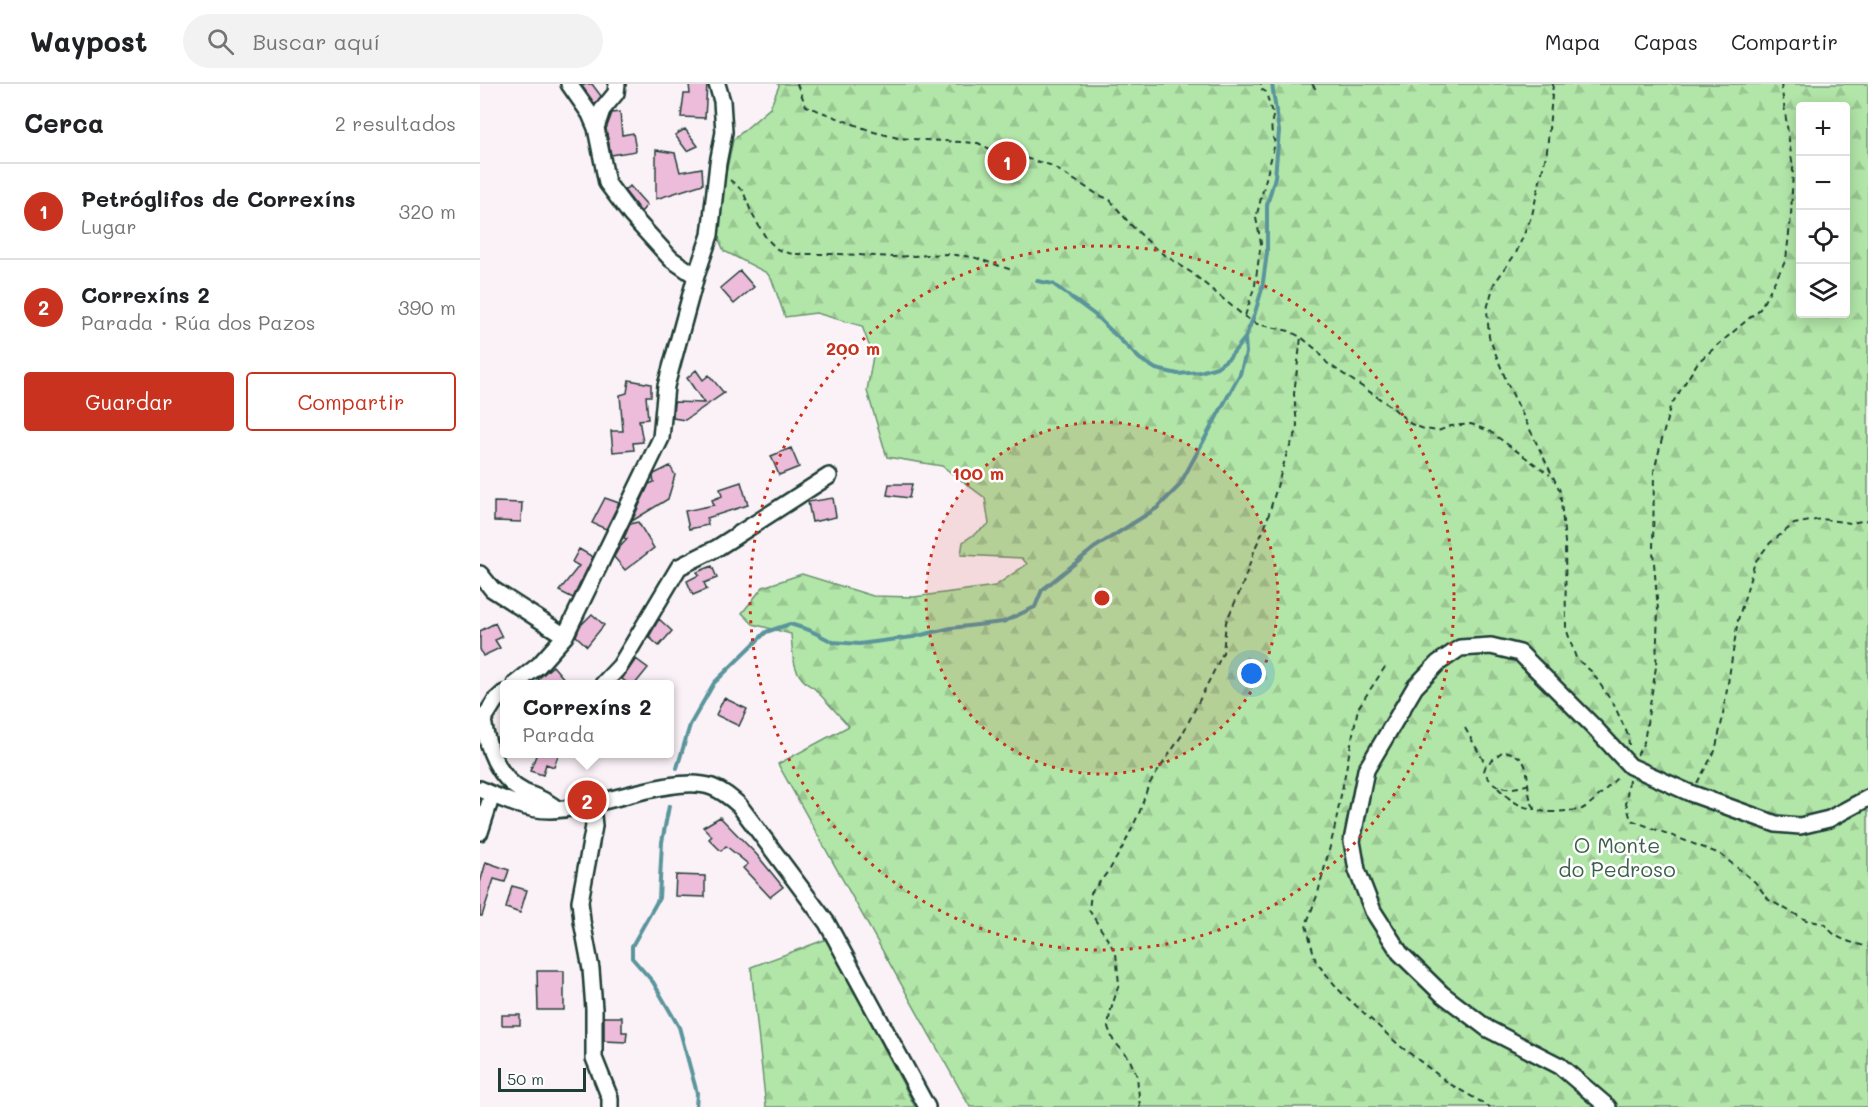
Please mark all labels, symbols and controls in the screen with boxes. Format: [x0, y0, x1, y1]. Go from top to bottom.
search box [183, 14, 603, 68]
text: Waypost [30, 23, 147, 59]
icon: search [204, 25, 237, 58]
text: Buscar aquí [252, 27, 380, 56]
text: Mapa [1545, 28, 1601, 55]
text: Capas [1634, 28, 1698, 55]
text: Compartir [1731, 28, 1838, 55]
map controls [1796, 102, 1850, 318]
button: + [1796, 102, 1850, 156]
text: Cerca [24, 106, 104, 140]
text: 2 resultados [335, 110, 456, 136]
pin: 1 [988, 138, 1026, 184]
button: − [1796, 156, 1850, 210]
text: Petróglifos de Correxíns [81, 184, 356, 213]
text: 1 [39, 198, 48, 224]
text: 320 m [398, 198, 456, 224]
button: locate [1796, 210, 1850, 264]
text: Lugar [81, 213, 137, 239]
button: layers [1796, 264, 1850, 318]
text: Correxíns 2 [81, 280, 210, 309]
text: 2 [38, 294, 49, 320]
text: 390 m [398, 294, 456, 320]
text: Parada · Rúa dos Pazos [81, 309, 316, 335]
text: 200 m [826, 336, 880, 360]
button: Guardar [24, 372, 234, 431]
button: Compartir [246, 372, 456, 431]
text: 100 m [952, 461, 1004, 485]
centre of rings [1092, 588, 1112, 608]
your location [1237, 659, 1266, 688]
popup [500, 680, 674, 758]
text: Correxíns 2 [523, 692, 651, 721]
text: Parada [523, 721, 595, 747]
pin: 2 [568, 778, 606, 822]
park label: O Monte do Pedroso [1558, 831, 1676, 882]
scale bar [498, 1065, 586, 1092]
text: 50 m [507, 1068, 544, 1089]

